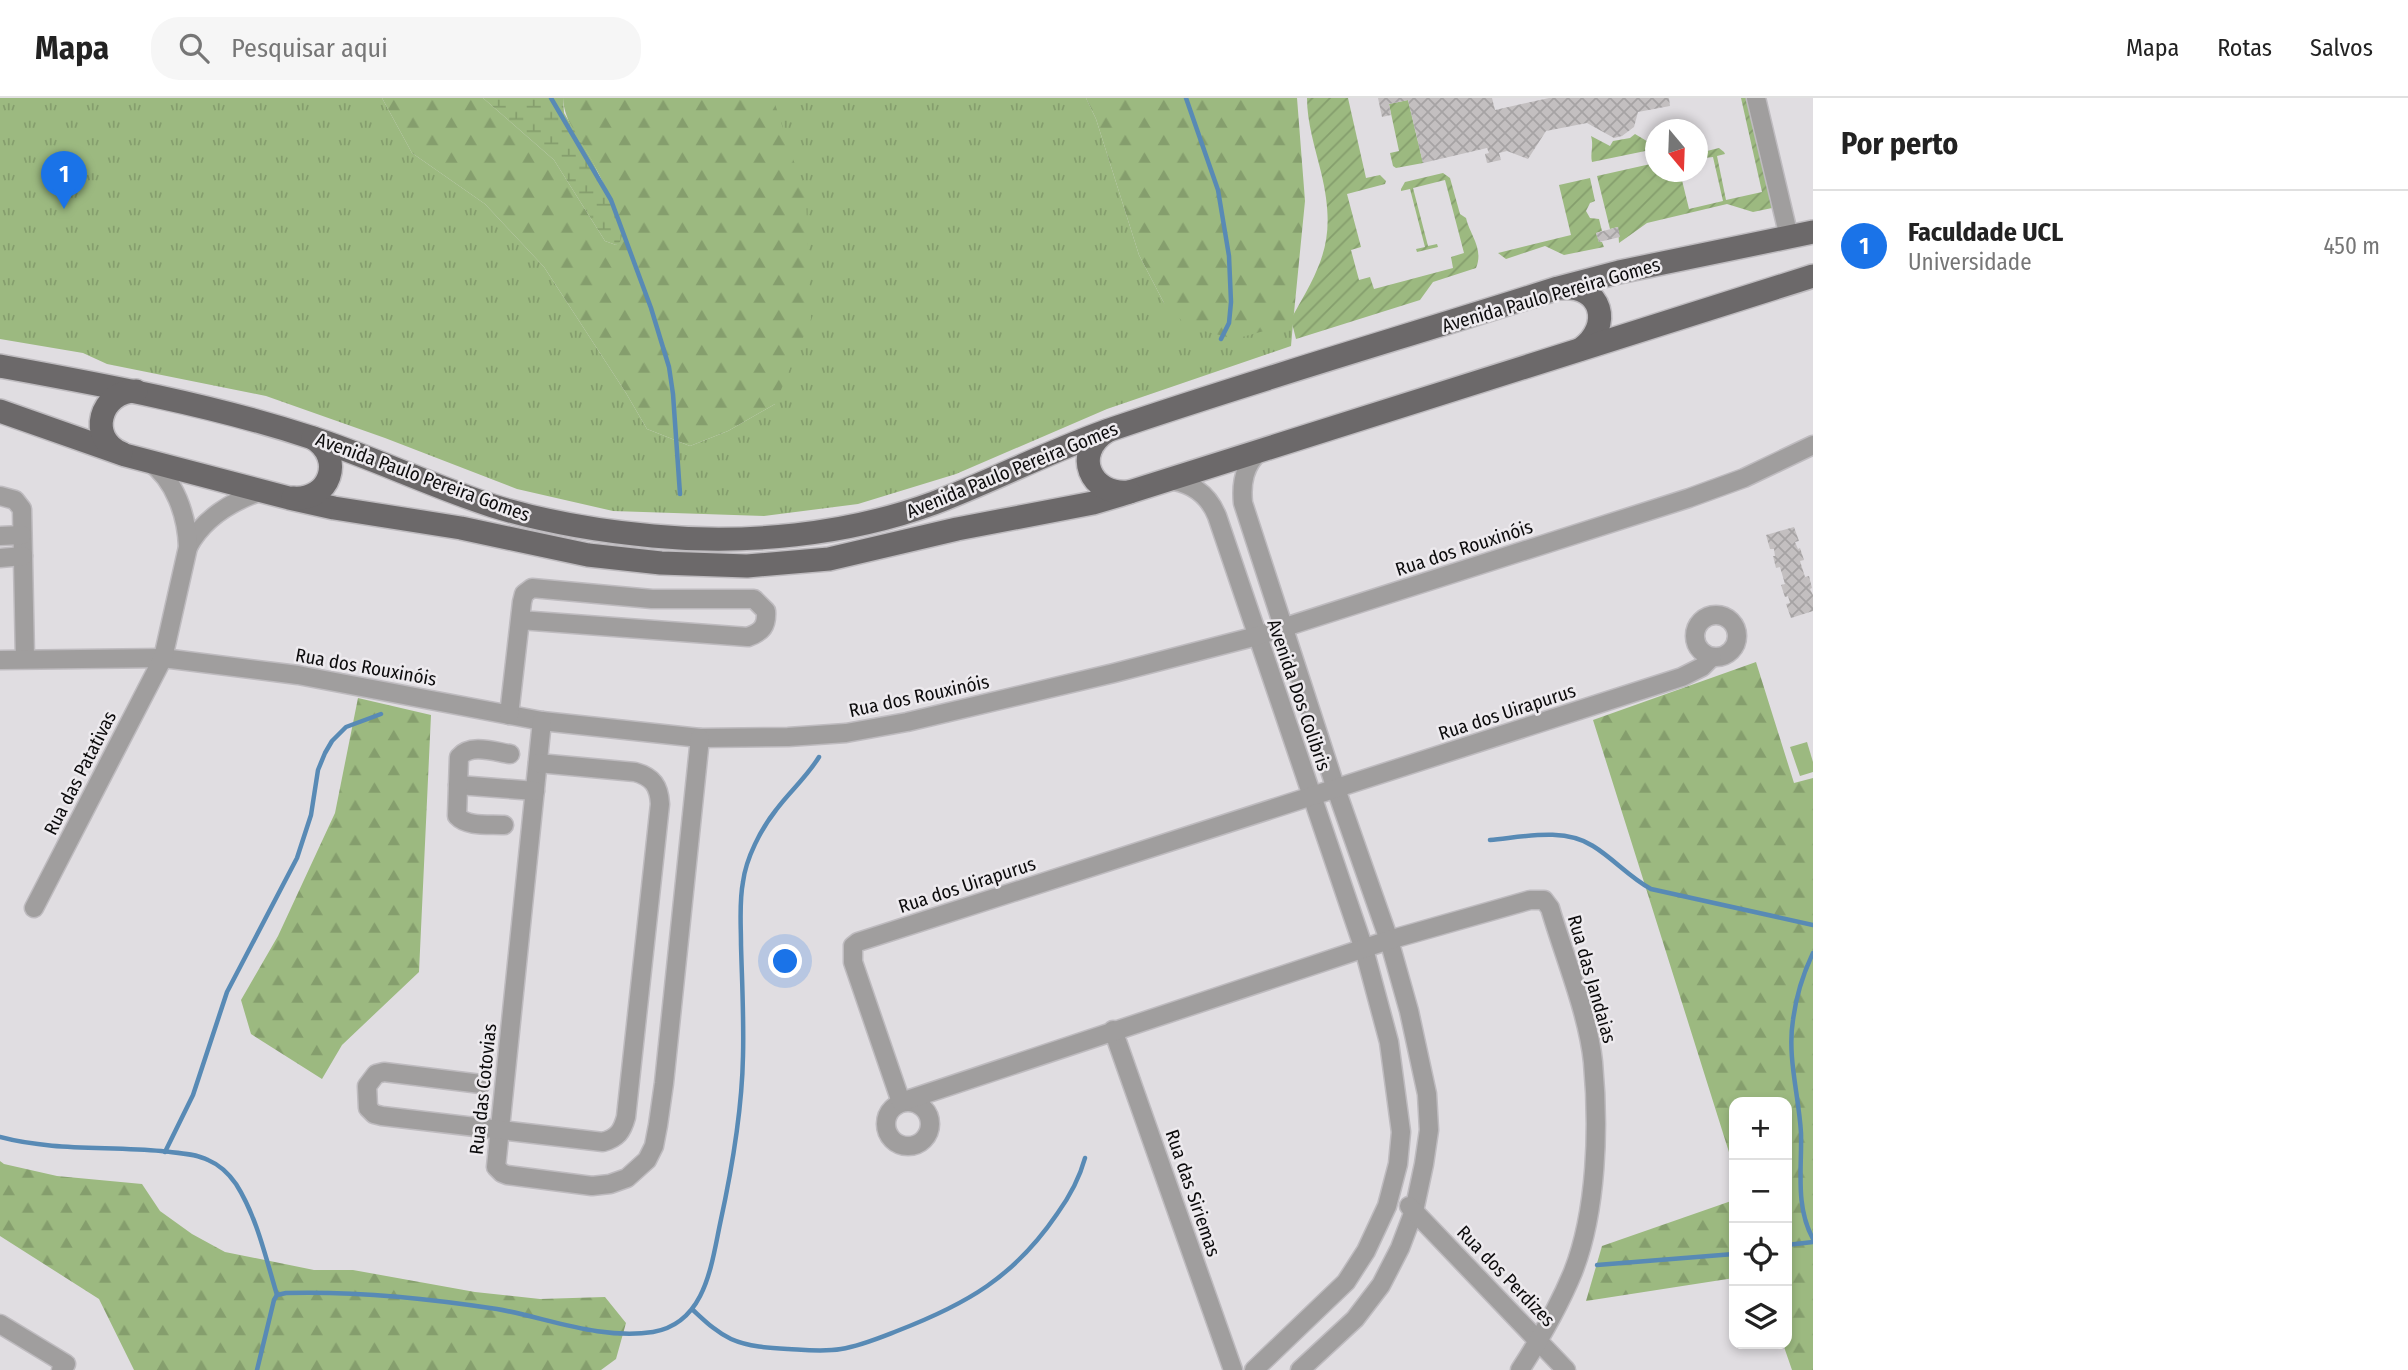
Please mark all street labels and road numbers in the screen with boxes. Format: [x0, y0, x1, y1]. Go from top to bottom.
street label: Avenida Paulo Pereira Gomes [1439, 253, 1663, 337]
street label: Avenida Paulo Pereira Gomes [903, 417, 1121, 523]
street label: Avenida Paulo Pereira Gomes [313, 428, 533, 526]
street label: Rua dos Rouxinóis [1393, 515, 1535, 581]
street label: Avenida Dos Colibris [1262, 616, 1336, 774]
street label: Rua dos Rouxinóis [294, 643, 438, 691]
street label: Rua dos Rouxinóis [847, 670, 991, 722]
street label: Rua dos Uirapurus [1436, 679, 1578, 745]
street label: Rua das Patativas [39, 707, 121, 839]
street label: Rua dos Uirapurus [896, 852, 1038, 918]
street label: Rua das Jandaias [1563, 912, 1621, 1046]
street label: Rua das Cotovias [465, 1022, 501, 1156]
street label: Rua das Siriemas [1160, 1126, 1226, 1260]
street label: Rua dos Perdizes [1452, 1221, 1560, 1331]

